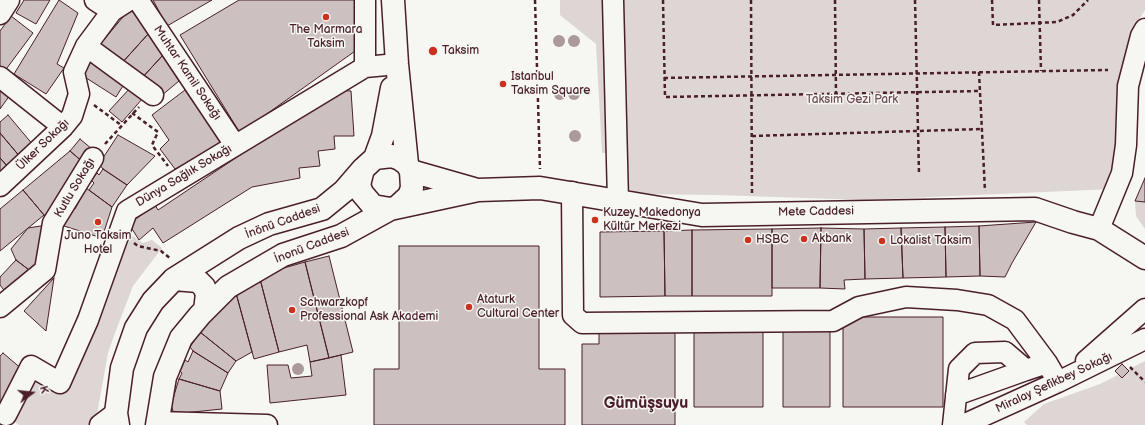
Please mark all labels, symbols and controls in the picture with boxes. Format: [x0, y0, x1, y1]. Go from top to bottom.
marker: The Marmara Taksim [321, 12, 331, 22]
street label: Muhtar Kamil Sokağı [150, 23, 224, 123]
place label: The Marmara Taksim [290, 23, 362, 51]
place label: Taksim [442, 44, 479, 58]
marker: Taksim [427, 45, 439, 57]
place label: Istanbul Taksim Square [511, 70, 590, 98]
marker: Istanbul Taksim Square [498, 79, 508, 89]
park label: Taksim Gezi Park [806, 93, 898, 107]
street label: Ülker Sokağı [14, 116, 72, 174]
street label: Dünya Sağlık Sokağı [133, 142, 235, 210]
street label: Kutlu Sokağı [52, 156, 98, 220]
street label: İnönü Caddesi [244, 202, 322, 242]
street label: Mete Caddesi [778, 204, 854, 220]
place label: Kuzey Makedonya Kültür Merkezi [603, 206, 701, 234]
marker: Kuzey Makedonya Kültür Merkezi [590, 215, 600, 225]
marker: Juno Taksim Hotel [93, 217, 103, 227]
street label: İnonü Caddesi [273, 225, 351, 267]
place label: Juno Taksim Hotel [64, 229, 132, 257]
place label: Akbank [812, 232, 851, 246]
place label: HSBC [756, 233, 789, 247]
marker: Akbank [799, 234, 809, 244]
place label: Lokalist Taksim [890, 234, 971, 248]
marker: HSBC [743, 235, 753, 245]
marker: Lokalist Taksim [877, 236, 887, 246]
place label: Ataturk Cultural Center [477, 293, 559, 321]
place label: Schwarzkopf Professional Ask Akademi [300, 296, 438, 324]
marker: Ataturk Cultural Center [464, 302, 474, 312]
marker: Schwarzkopf Professional Ask Akademi [287, 305, 297, 315]
street label: Miralay Şefikbey Sokağı [993, 350, 1115, 416]
north arrow [12, 373, 52, 413]
text: K [37, 384, 51, 395]
district label: Gümüşsuyu [604, 394, 688, 414]

